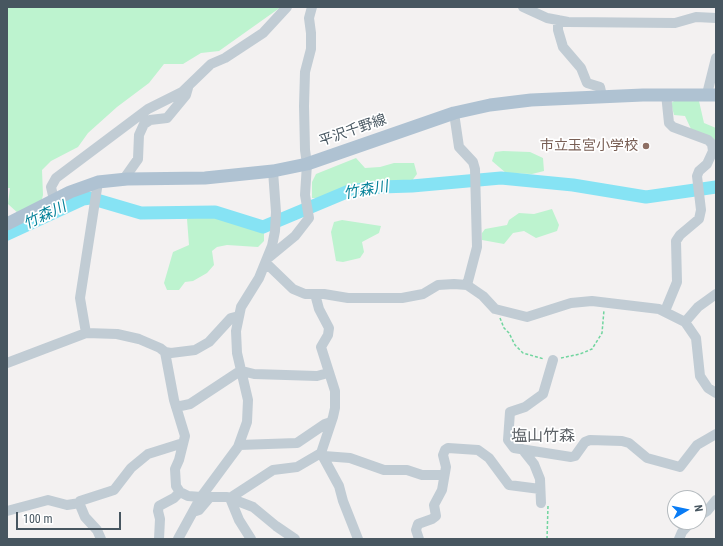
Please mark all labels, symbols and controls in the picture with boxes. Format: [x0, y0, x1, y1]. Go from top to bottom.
street label: 平沢千野線 [317, 112, 389, 150]
place label: 市立玉宮小学校 [540, 138, 638, 154]
marker: 市立玉宮小学校 [641, 141, 651, 151]
water label: 竹森川 [342, 178, 390, 204]
water label: 竹森川 [21, 198, 69, 234]
district label: 塩山竹森 [511, 427, 575, 447]
north arrow [667, 490, 707, 530]
scale bar [18, 504, 123, 530]
text: N [691, 504, 705, 513]
text: 100 m [23, 512, 53, 526]

